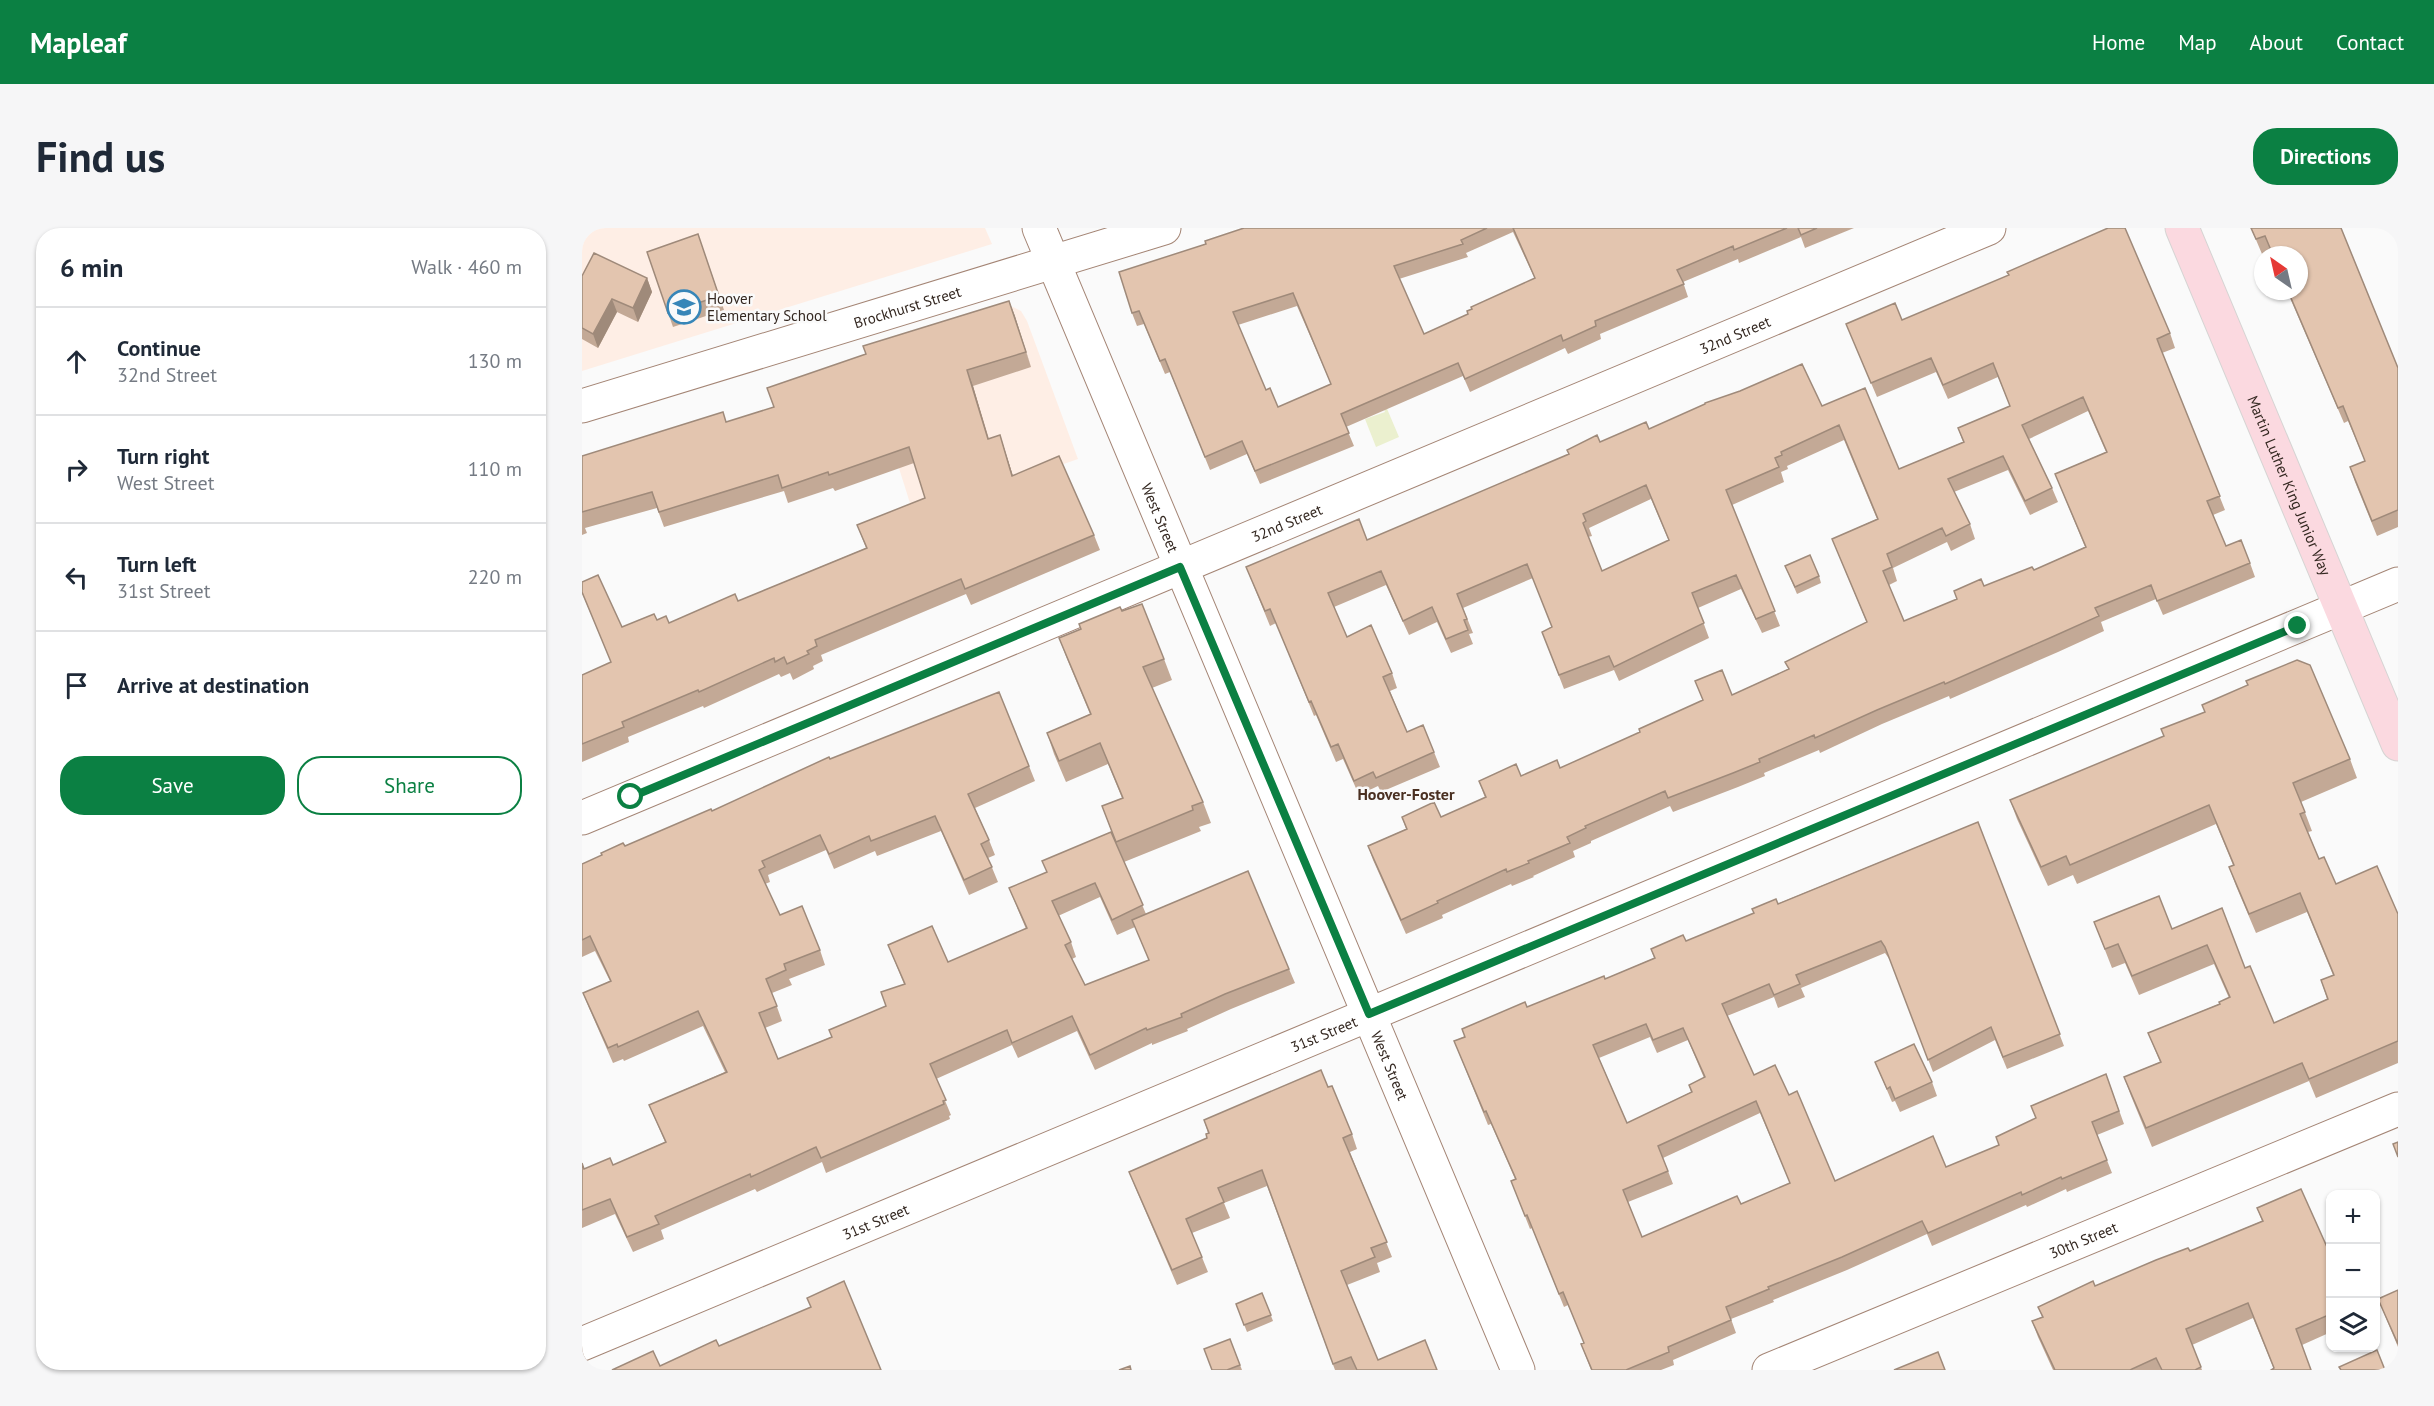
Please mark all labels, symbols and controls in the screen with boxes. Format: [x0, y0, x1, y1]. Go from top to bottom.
text: Mapleaf [30, 24, 127, 61]
text: Home [2092, 29, 2145, 56]
text: Map [2178, 29, 2217, 56]
text: About [2250, 29, 2303, 56]
text: Contact [2336, 29, 2404, 56]
button: Directions [2253, 128, 2398, 185]
text: Find us [36, 129, 165, 184]
north arrow [2254, 246, 2308, 300]
text: 6 min [60, 251, 123, 284]
text: Walk · 460 m [411, 254, 522, 280]
street label: Brockhurst Street [851, 281, 963, 332]
school or university icon: Hoover Elementary School [666, 289, 702, 325]
place label: Hoover Elementary School [707, 289, 827, 325]
street label: 32nd Street [1696, 311, 1773, 358]
text: Continue [117, 334, 201, 362]
icon: ahead [60, 345, 93, 378]
text: 130 m [468, 348, 522, 374]
text: 32nd Street [117, 362, 217, 388]
street label: Martin Luther King Junior Way [2244, 393, 2336, 578]
text: Turn right [117, 442, 209, 470]
icon: right [60, 453, 93, 486]
text: 110 m [468, 456, 522, 482]
text: West Street [117, 470, 215, 496]
street label: West Street [1138, 480, 1183, 555]
street label: 32nd Street [1248, 499, 1325, 546]
text: Turn left [117, 550, 197, 578]
icon: left [60, 561, 93, 594]
text: 220 m [468, 564, 522, 590]
text: 31st Street [117, 578, 210, 604]
route end [2284, 612, 2310, 638]
icon: arrive [60, 669, 93, 702]
text: Arrive at destination [117, 671, 309, 699]
button: Save [60, 756, 285, 815]
button: Share [297, 756, 522, 815]
route start [617, 783, 643, 809]
district label: Hoover-Foster [1357, 784, 1455, 804]
street label: 31st Street [1288, 1011, 1360, 1056]
street label: West Street [1367, 1028, 1413, 1103]
map controls [2326, 1190, 2380, 1352]
button: + [2326, 1190, 2380, 1244]
street label: 31st Street [839, 1199, 911, 1244]
street label: 30th Street [2046, 1217, 2120, 1262]
button: − [2326, 1244, 2380, 1298]
button: layers [2326, 1298, 2380, 1352]

